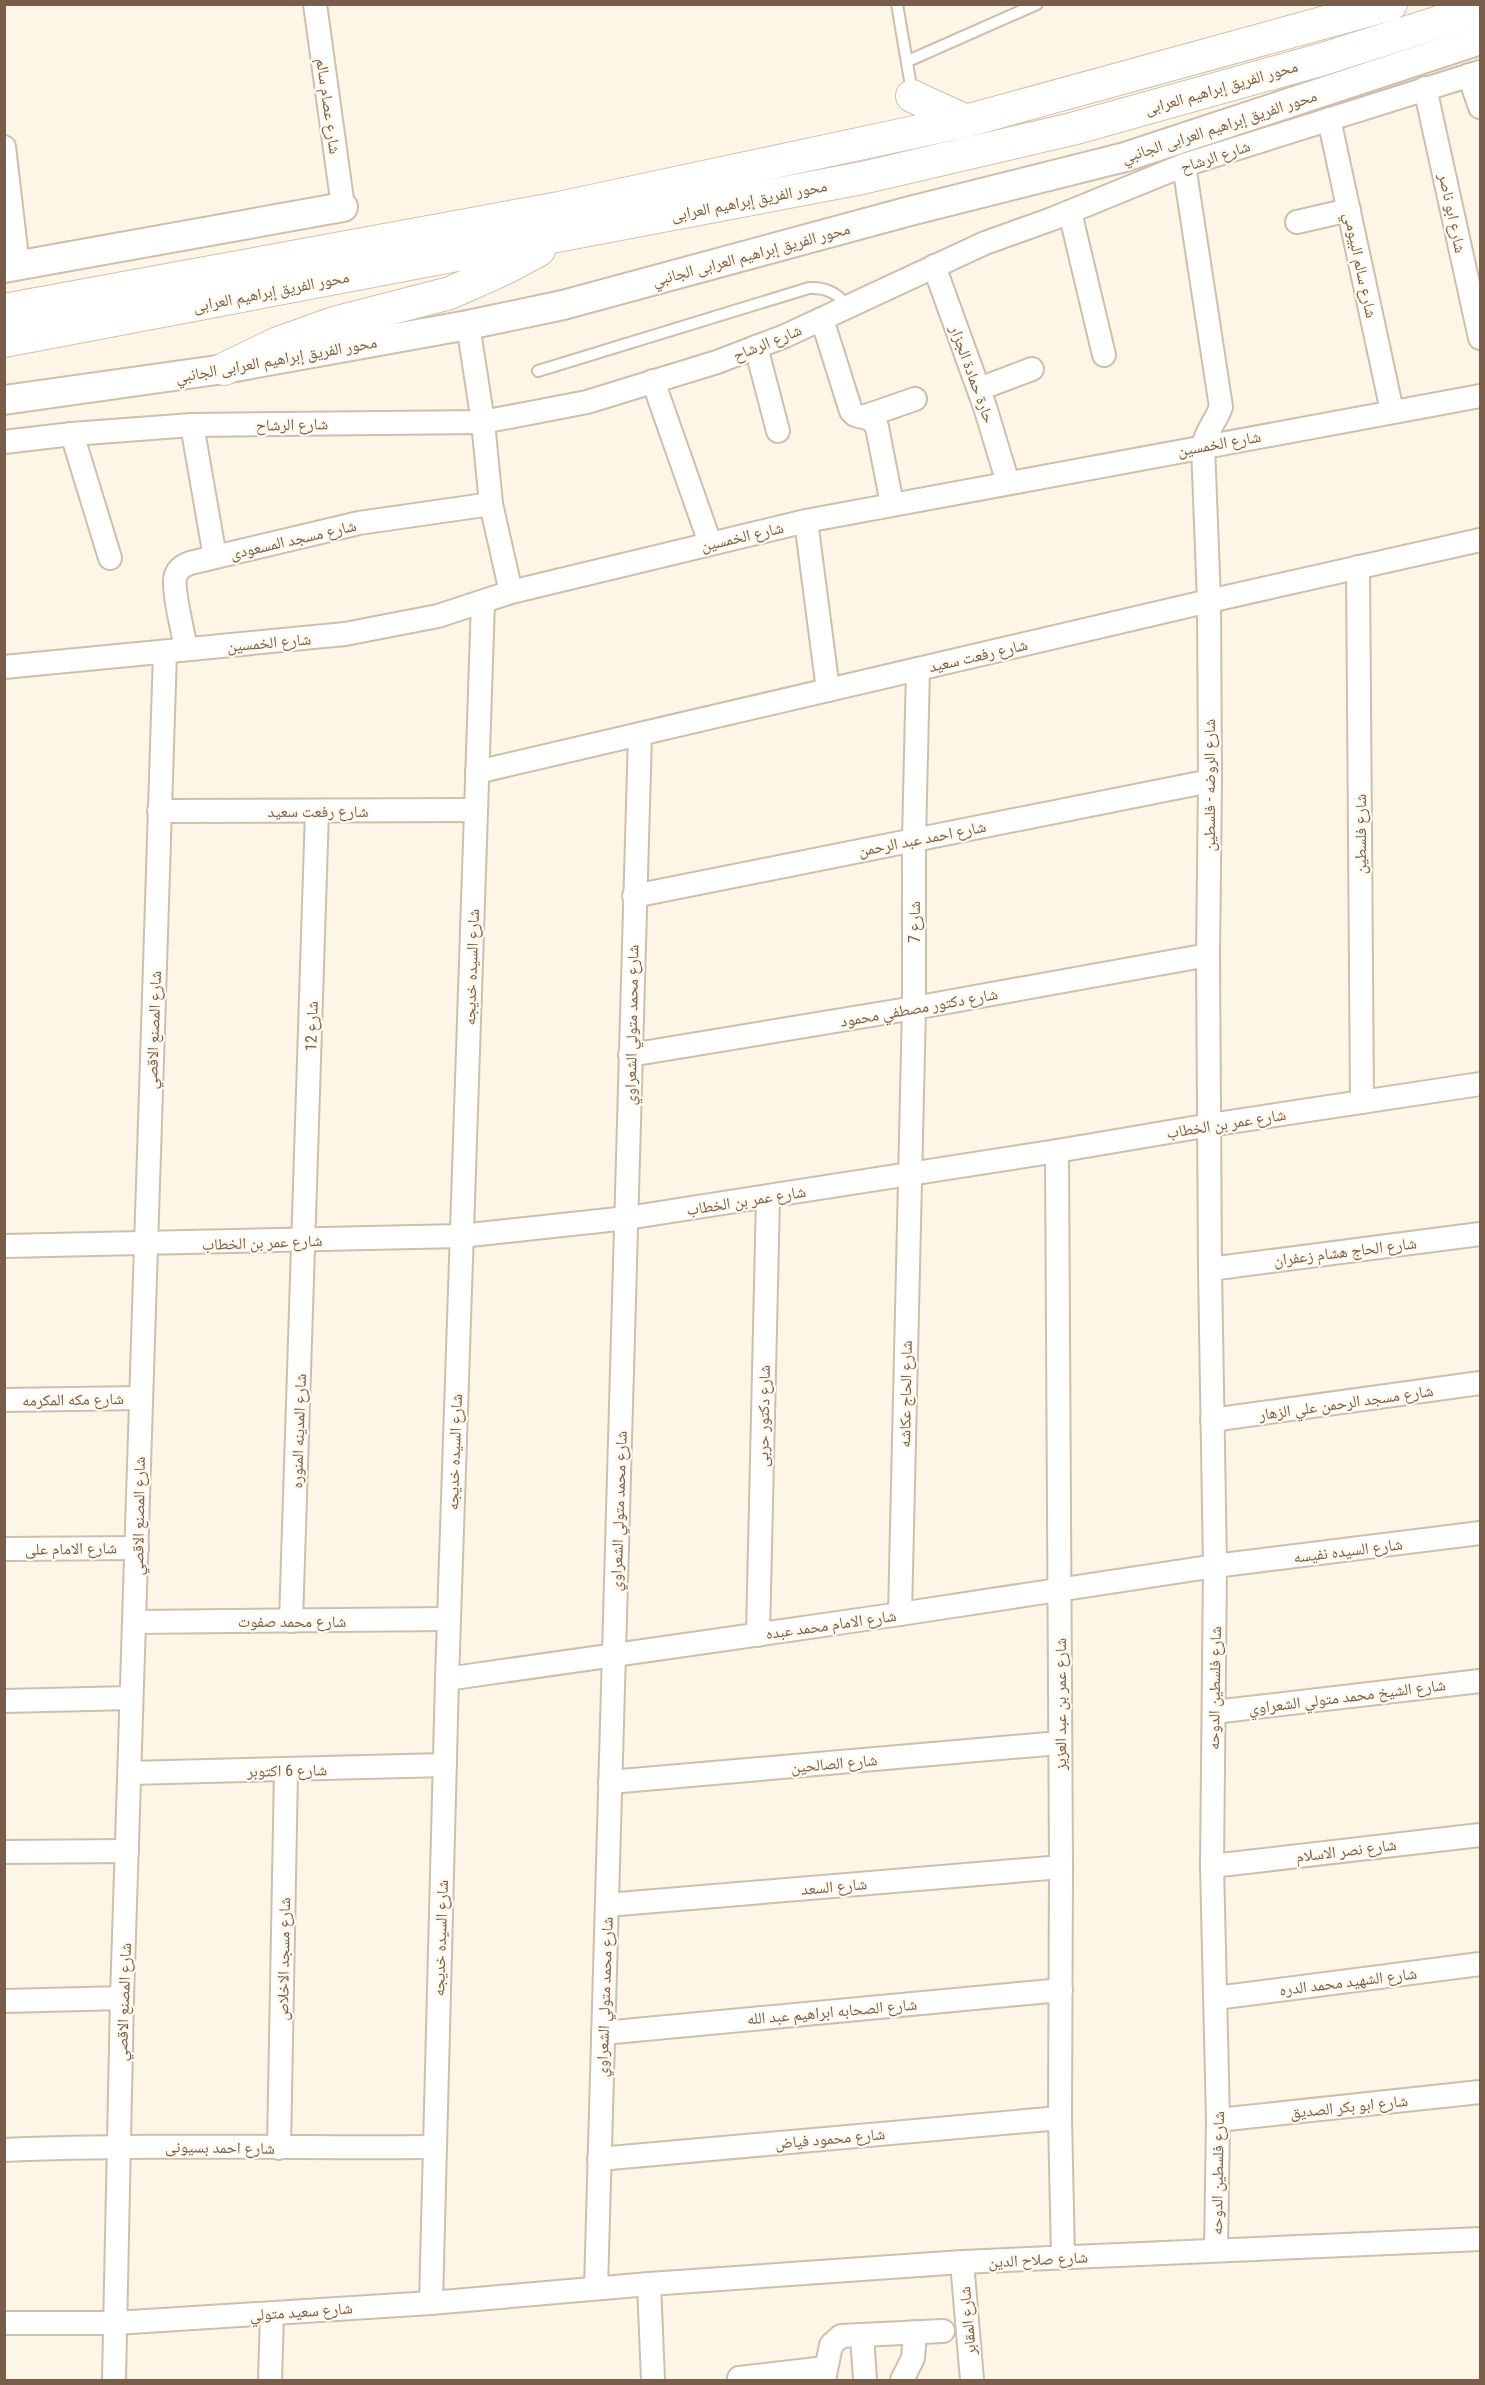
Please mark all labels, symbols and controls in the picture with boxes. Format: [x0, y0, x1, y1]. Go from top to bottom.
street label: محور الفريق إبراهيم العرابى [1142, 56, 1300, 119]
street label: شارع عصام سالم [311, 57, 345, 155]
street label: محور الفريق إبراهيم العرابى الجانبي [1119, 86, 1320, 170]
street label: شارع الرشاح [1178, 136, 1253, 178]
street label: شارع ابو ناصر [1434, 171, 1470, 255]
street label: محور الفريق إبراهيم العرابى [669, 176, 829, 226]
street label: شارع سالم البيومي [1337, 211, 1381, 320]
street label: محور الفريق إبراهيم العرابى الجانبي [650, 219, 853, 293]
street label: محور الفريق إبراهيم العرابى [191, 267, 351, 317]
street label: شارع الرشاح [730, 320, 805, 366]
street label: حارة حمادة الجزار [946, 322, 999, 426]
street label: محور الفريق إبراهيم العرابى الجانبي [174, 332, 379, 390]
street label: شارع الرشاح [256, 414, 328, 436]
street label: شارع الخمسين [1176, 427, 1262, 461]
street label: شارع مسجد المسعودى [228, 516, 358, 564]
street label: شارع الخمسين [699, 518, 786, 556]
street label: شارع الخمسين [226, 629, 312, 657]
street label: شارع رفعت سعيد [927, 635, 1030, 677]
street label: شارع الروضه - فلسطين [1200, 719, 1220, 851]
street label: شارع فلسطين [1351, 794, 1371, 874]
street label: شارع رفعت سعيد [268, 802, 368, 822]
street label: شارع احمد عبد الرحمن [857, 817, 988, 861]
street label: شارع 7 [905, 901, 925, 943]
street label: شارع السيده خديجه [460, 908, 484, 1026]
street label: شارع محمد متولي الشعراوي [621, 945, 645, 1106]
street label: شارع المصنع الاقصي [142, 970, 168, 1090]
street label: شارع دكتور مصطفي محمود [839, 984, 1000, 1034]
street label: شارع 12 [301, 1001, 323, 1051]
street label: شارع عمر بن الخطاب [1165, 1105, 1287, 1143]
street label: شارع عمر بن الخطاب [685, 1182, 807, 1220]
street label: شارع عمر بن الخطاب [201, 1231, 323, 1255]
street label: شارع الحاج هشام زعفران [1272, 1233, 1418, 1271]
street label: شارع الحاج عكاشه [895, 1340, 917, 1448]
street label: شارع دكتور حربى [753, 1365, 775, 1467]
street label: شارع المدينه المنوره [287, 1373, 311, 1489]
street label: شارع مسجد الرحمن علي الزهار [1257, 1381, 1435, 1427]
street label: شارع مكه المكرمه [22, 1389, 124, 1411]
street label: شارع السيده خديجه [443, 1393, 467, 1511]
street label: شارع محمد متولي الشعراوي [606, 1430, 634, 1592]
street label: شارع المصنع الاقصي [128, 1457, 152, 1576]
street label: شارع السيده نفيسه [1292, 1534, 1404, 1568]
street label: شارع الامام على [25, 1538, 117, 1560]
street label: شارع الامام محمد عبده [765, 1606, 898, 1644]
street label: شارع محمد صفوت [238, 1612, 346, 1632]
street label: شارع فلسطين الدوحه [1204, 1626, 1226, 1750]
street label: شارع عمر بن عبد العزيز [1051, 1638, 1071, 1771]
street label: شارع الشيخ محمد متولي الشعراوي [1247, 1675, 1447, 1721]
street label: شارع الصالحين [790, 1750, 878, 1778]
street label: شارع 6 اكتوبر [246, 1760, 327, 1782]
street label: شارع نصر الاسلام [1295, 1835, 1398, 1867]
street label: شارع السعد [800, 1874, 868, 1900]
street label: شارع السيده خديجه [429, 1879, 453, 1997]
street label: شارع مسجد الاخلاص [273, 1897, 295, 2021]
street label: شارع محمد متولي الشعراوي [592, 1916, 620, 2078]
street label: شارع المصنع الاقصي [112, 1942, 138, 2062]
street label: شارع الشهيد محمد الدره [1278, 1964, 1418, 2000]
street label: شارع الصحابه ابراهيم عبد الله [746, 1995, 918, 2029]
street label: شارع ابو بكر الصديق [1289, 2091, 1409, 2123]
street label: شارع فلسطين الدوحه [1207, 2111, 1229, 2235]
street label: شارع محمود فياض [774, 2124, 886, 2154]
street label: شارع احمد بسيونى [165, 2137, 275, 2159]
street label: شارع صلاح الدين [988, 2247, 1088, 2273]
street label: شارع المقابر [955, 2286, 981, 2357]
street label: شارع سعيد متولي [249, 2298, 353, 2328]

